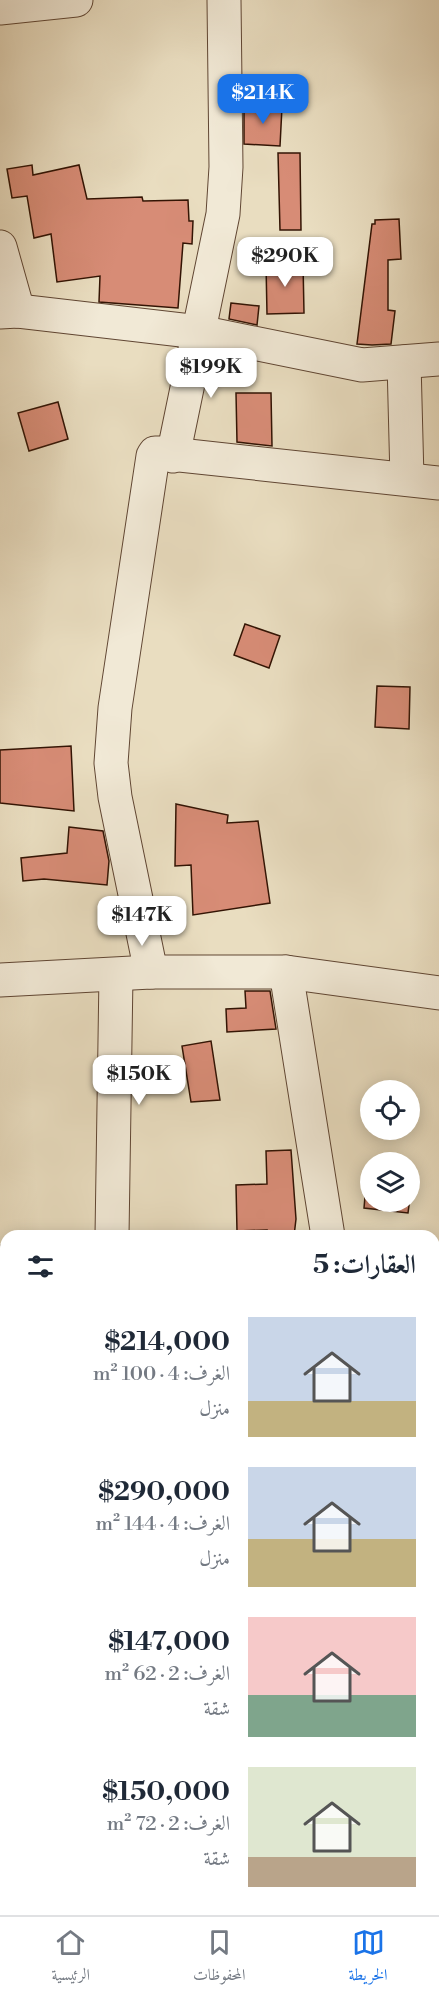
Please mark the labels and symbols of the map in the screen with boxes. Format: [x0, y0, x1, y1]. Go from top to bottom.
pin: $214K [221, 74, 305, 125]
pin: $290K [243, 237, 327, 288]
pin: $199K [169, 348, 253, 399]
pin: $147K [100, 896, 184, 947]
pin: $150K [97, 1055, 181, 1106]

